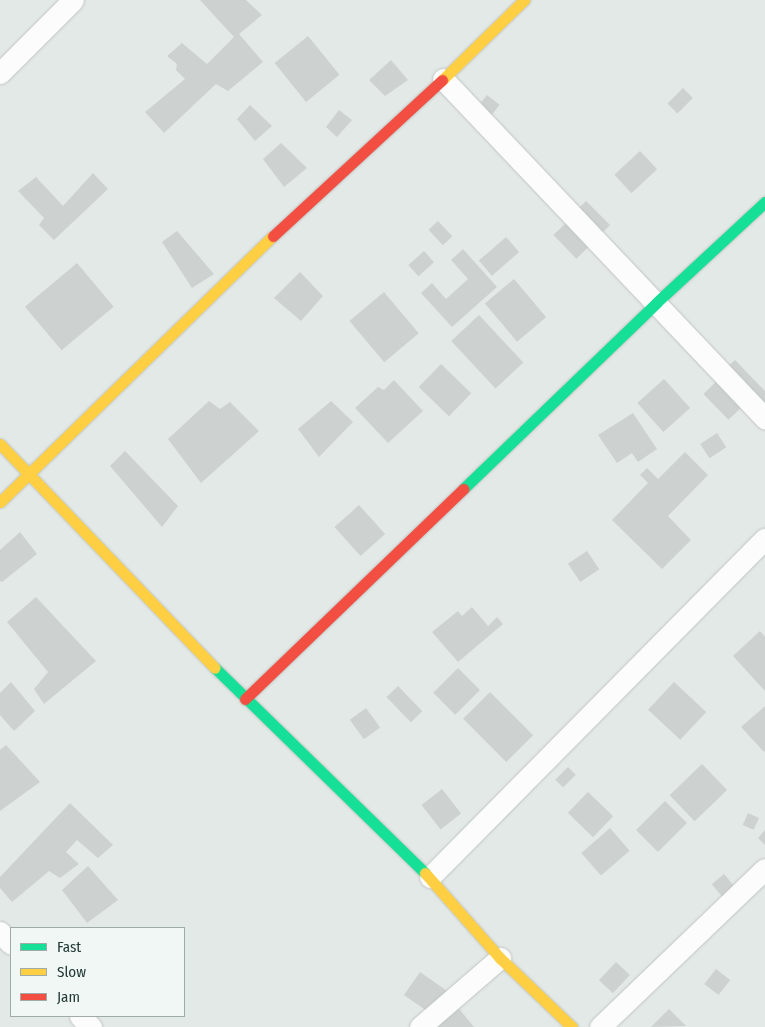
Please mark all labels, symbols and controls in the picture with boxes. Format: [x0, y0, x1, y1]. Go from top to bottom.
legend [10, 927, 185, 1017]
text: Fast [57, 938, 81, 956]
text: Slow [57, 963, 86, 981]
text: Jam [57, 988, 80, 1006]

